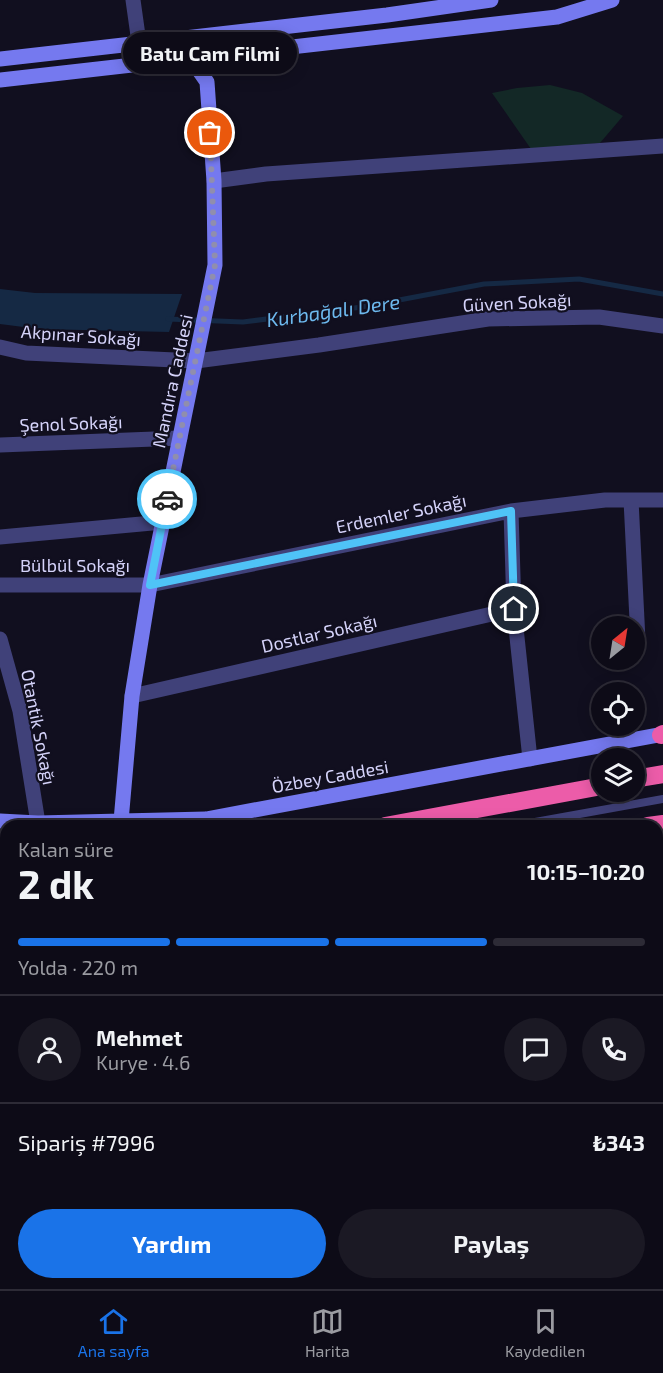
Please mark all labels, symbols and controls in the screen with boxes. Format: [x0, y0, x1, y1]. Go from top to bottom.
callout: Batu Cam Filmi [123, 31, 297, 73]
text: Batu Cam Filmi [140, 41, 280, 65]
pin [184, 107, 235, 158]
icon: bag [193, 116, 226, 149]
street label: Güven Sokağı [462, 288, 572, 316]
water label: Kurbağalı Dere [265, 289, 402, 331]
street label: Mandıra Caddesi [147, 312, 197, 450]
street label: Akpınar Sokağı [20, 320, 142, 350]
street label: Şenol Sokağı [19, 410, 123, 437]
courier [137, 469, 197, 529]
icon: car [151, 483, 184, 516]
street label: Erdemler Sokağı [334, 488, 468, 538]
street label: Bülbül Sokağı [20, 554, 130, 576]
pin [488, 583, 539, 634]
icon: home [497, 592, 530, 625]
street label: Dostlar Sokağı [259, 609, 379, 657]
north arrow [591, 616, 645, 670]
map controls [591, 616, 645, 802]
street label: Otantik Sokağı [17, 667, 61, 787]
button: locate [591, 682, 645, 736]
button: layers [591, 748, 645, 802]
street label: Özbey Caddesi [270, 755, 390, 797]
text: Kalan süre [18, 837, 114, 861]
text: 10:15–10:20 [527, 858, 645, 884]
text: 2 dk [18, 860, 94, 907]
text: Yolda · 220 m [18, 955, 138, 979]
button: person [18, 1018, 81, 1081]
button: chat [504, 1018, 567, 1081]
button: phone [582, 1018, 645, 1081]
text: Mehmet [96, 1024, 183, 1050]
text: Kurye · 4.6 [96, 1050, 190, 1074]
text: Sipariş #7996 [18, 1129, 155, 1155]
text: ₺343 [593, 1129, 645, 1155]
button: Yardım [18, 1209, 326, 1278]
button: Paylaş [338, 1209, 645, 1278]
tab: Ana sayfa [78, 1305, 150, 1360]
tab: Harita [305, 1305, 350, 1360]
tab: Kaydedilen [505, 1305, 585, 1360]

